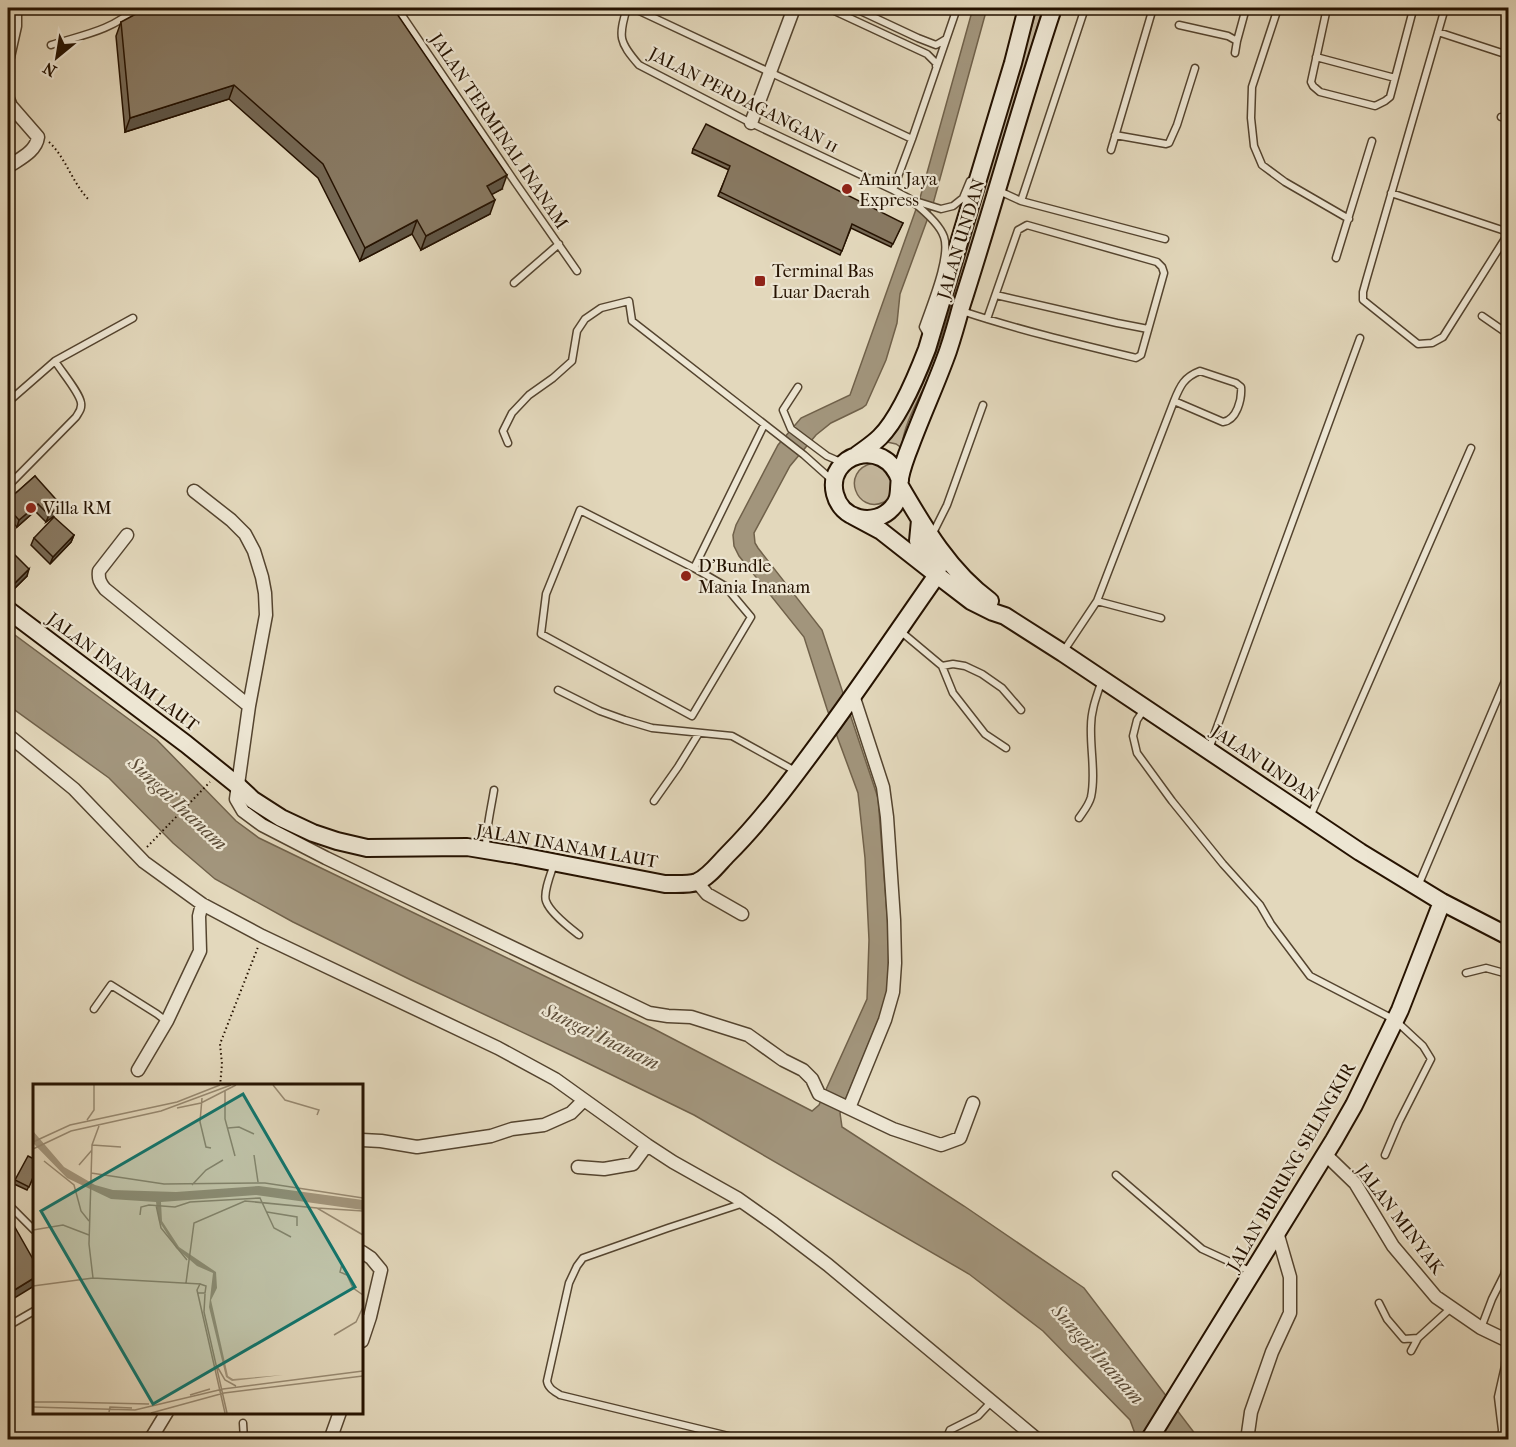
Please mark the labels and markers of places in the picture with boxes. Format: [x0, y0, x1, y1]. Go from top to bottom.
place label: Amin Jaya Express [858, 169, 938, 211]
marker: Amin Jaya Express [840, 182, 854, 196]
place label: Terminal Bas Luar Daerah [772, 261, 874, 303]
marker: Terminal Bas Luar Daerah [753, 274, 767, 288]
place label: Villa RM [42, 498, 112, 519]
marker: Villa RM [24, 501, 38, 515]
place label: D'Bundle Mania Inanam [698, 556, 810, 598]
marker: D'Bundle Mania Inanam [679, 569, 693, 583]

